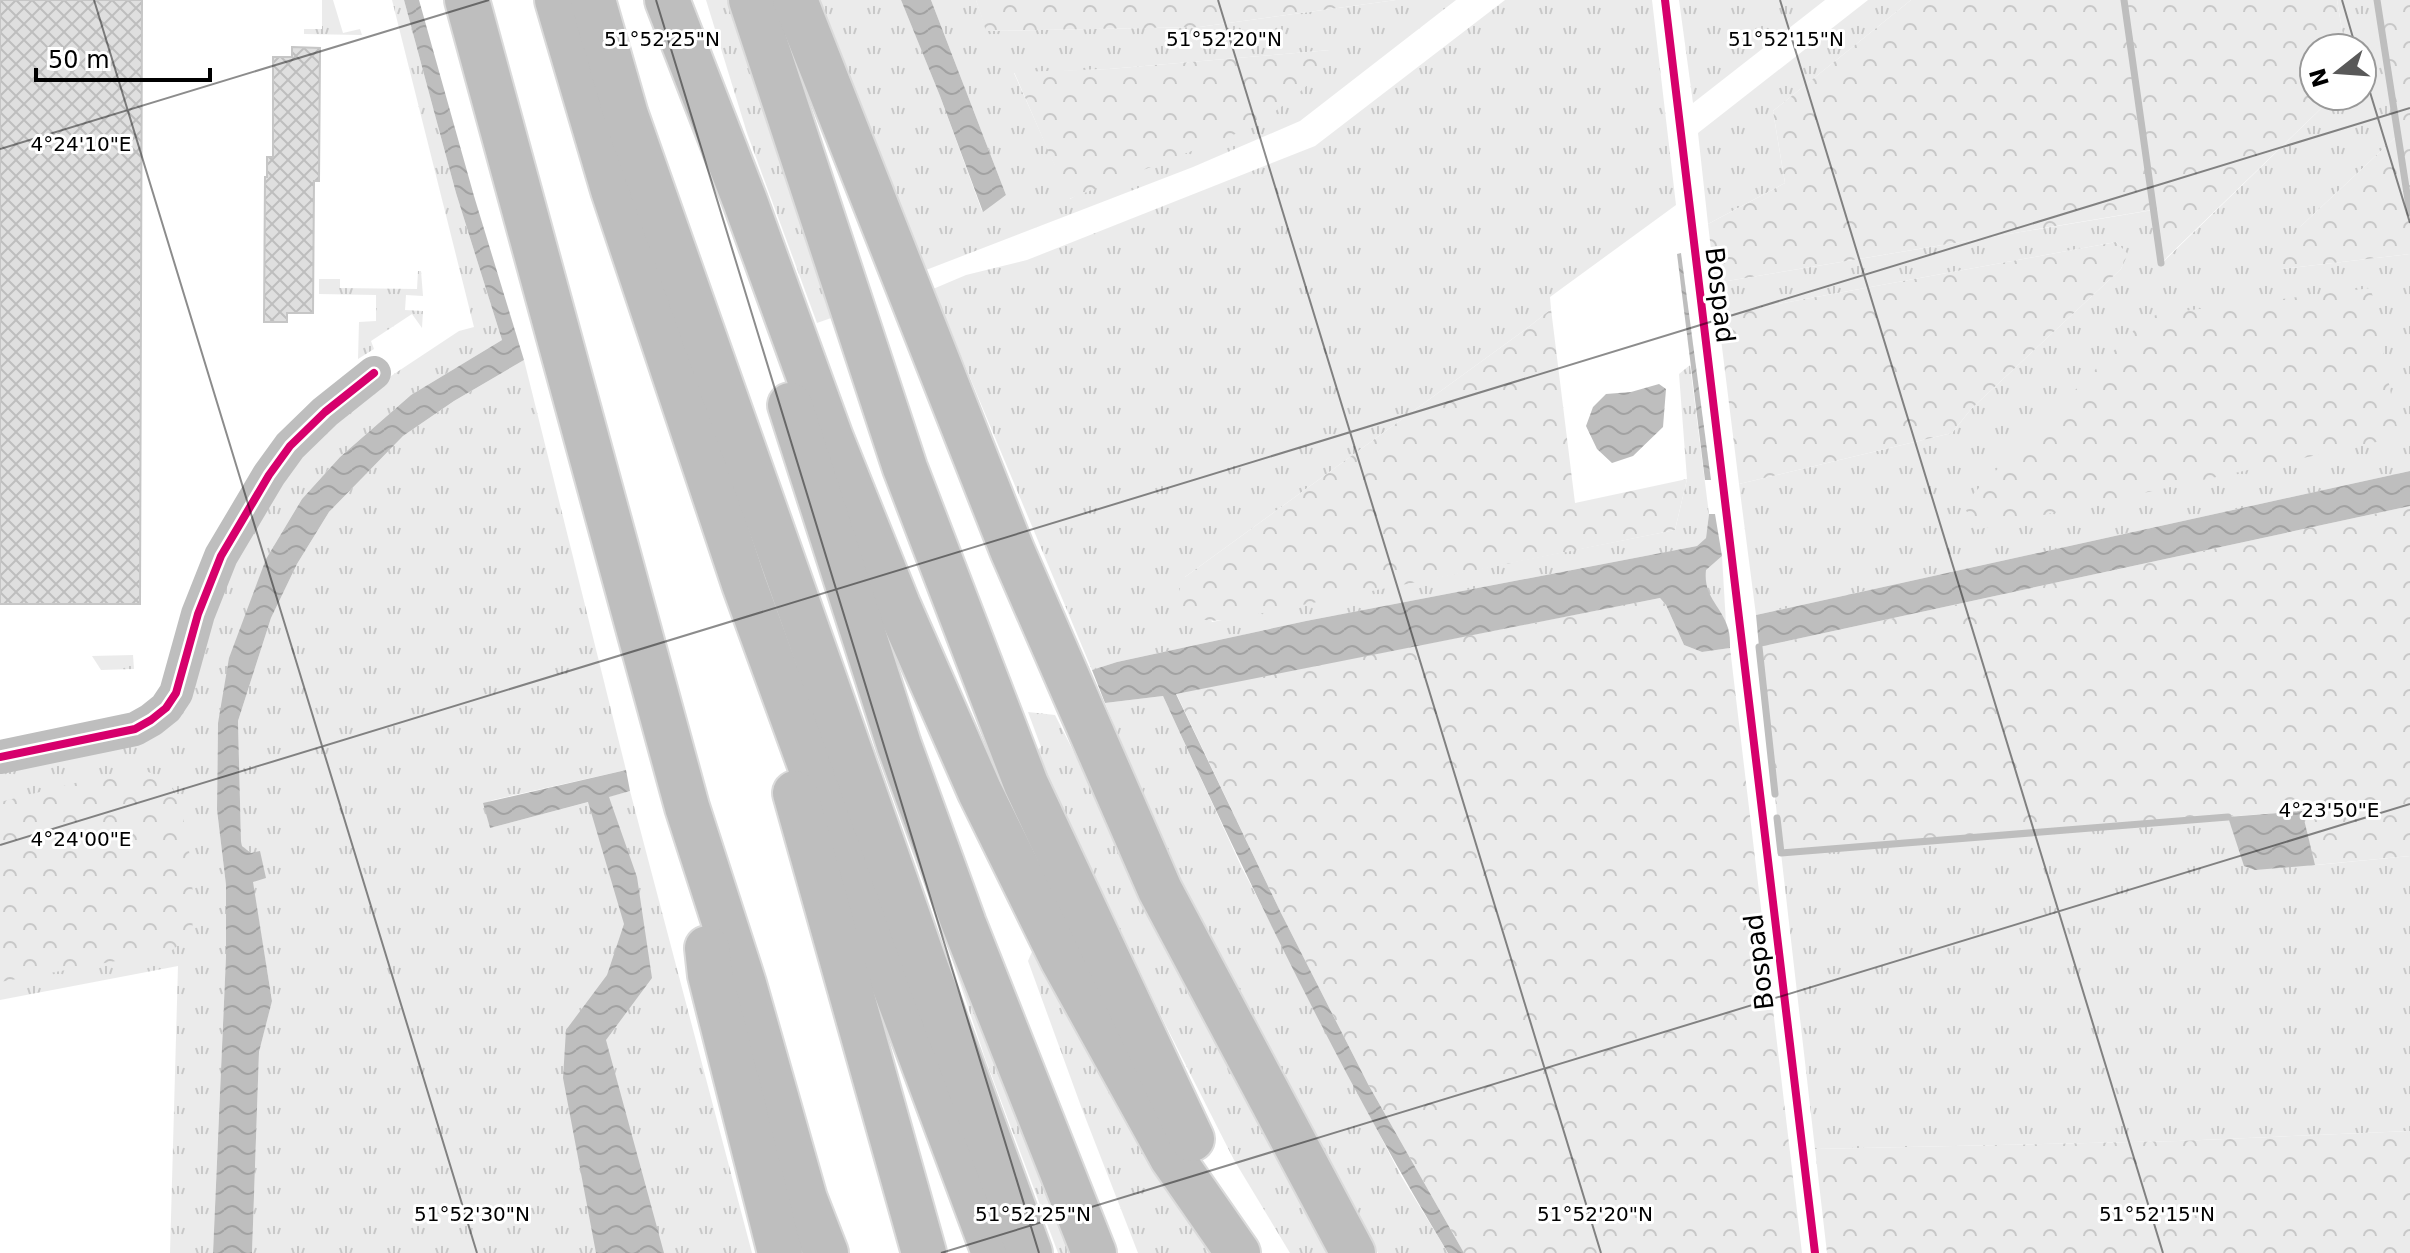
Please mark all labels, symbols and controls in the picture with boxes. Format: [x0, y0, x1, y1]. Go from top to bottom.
text: 51°52'25"N [604, 27, 720, 51]
text: 51°52'20"N [1166, 27, 1282, 51]
text: 51°52'15"N [1728, 27, 1844, 51]
scale bar [36, 32, 210, 82]
north arrow [2298, 32, 2378, 112]
text: 50 m [48, 46, 110, 74]
text: N [2305, 65, 2334, 90]
text: 4°24'10"E [31, 132, 131, 156]
street label: Bospad [1699, 245, 1741, 345]
text: 4°23'50"E [2279, 798, 2379, 822]
text: 4°24'00"E [31, 827, 131, 851]
street label: Bospad [1738, 912, 1780, 1012]
text: 51°52'30"N [414, 1202, 530, 1226]
text: 51°52'25"N [975, 1202, 1091, 1226]
text: 51°52'20"N [1537, 1202, 1653, 1226]
text: 51°52'15"N [2099, 1202, 2215, 1226]

